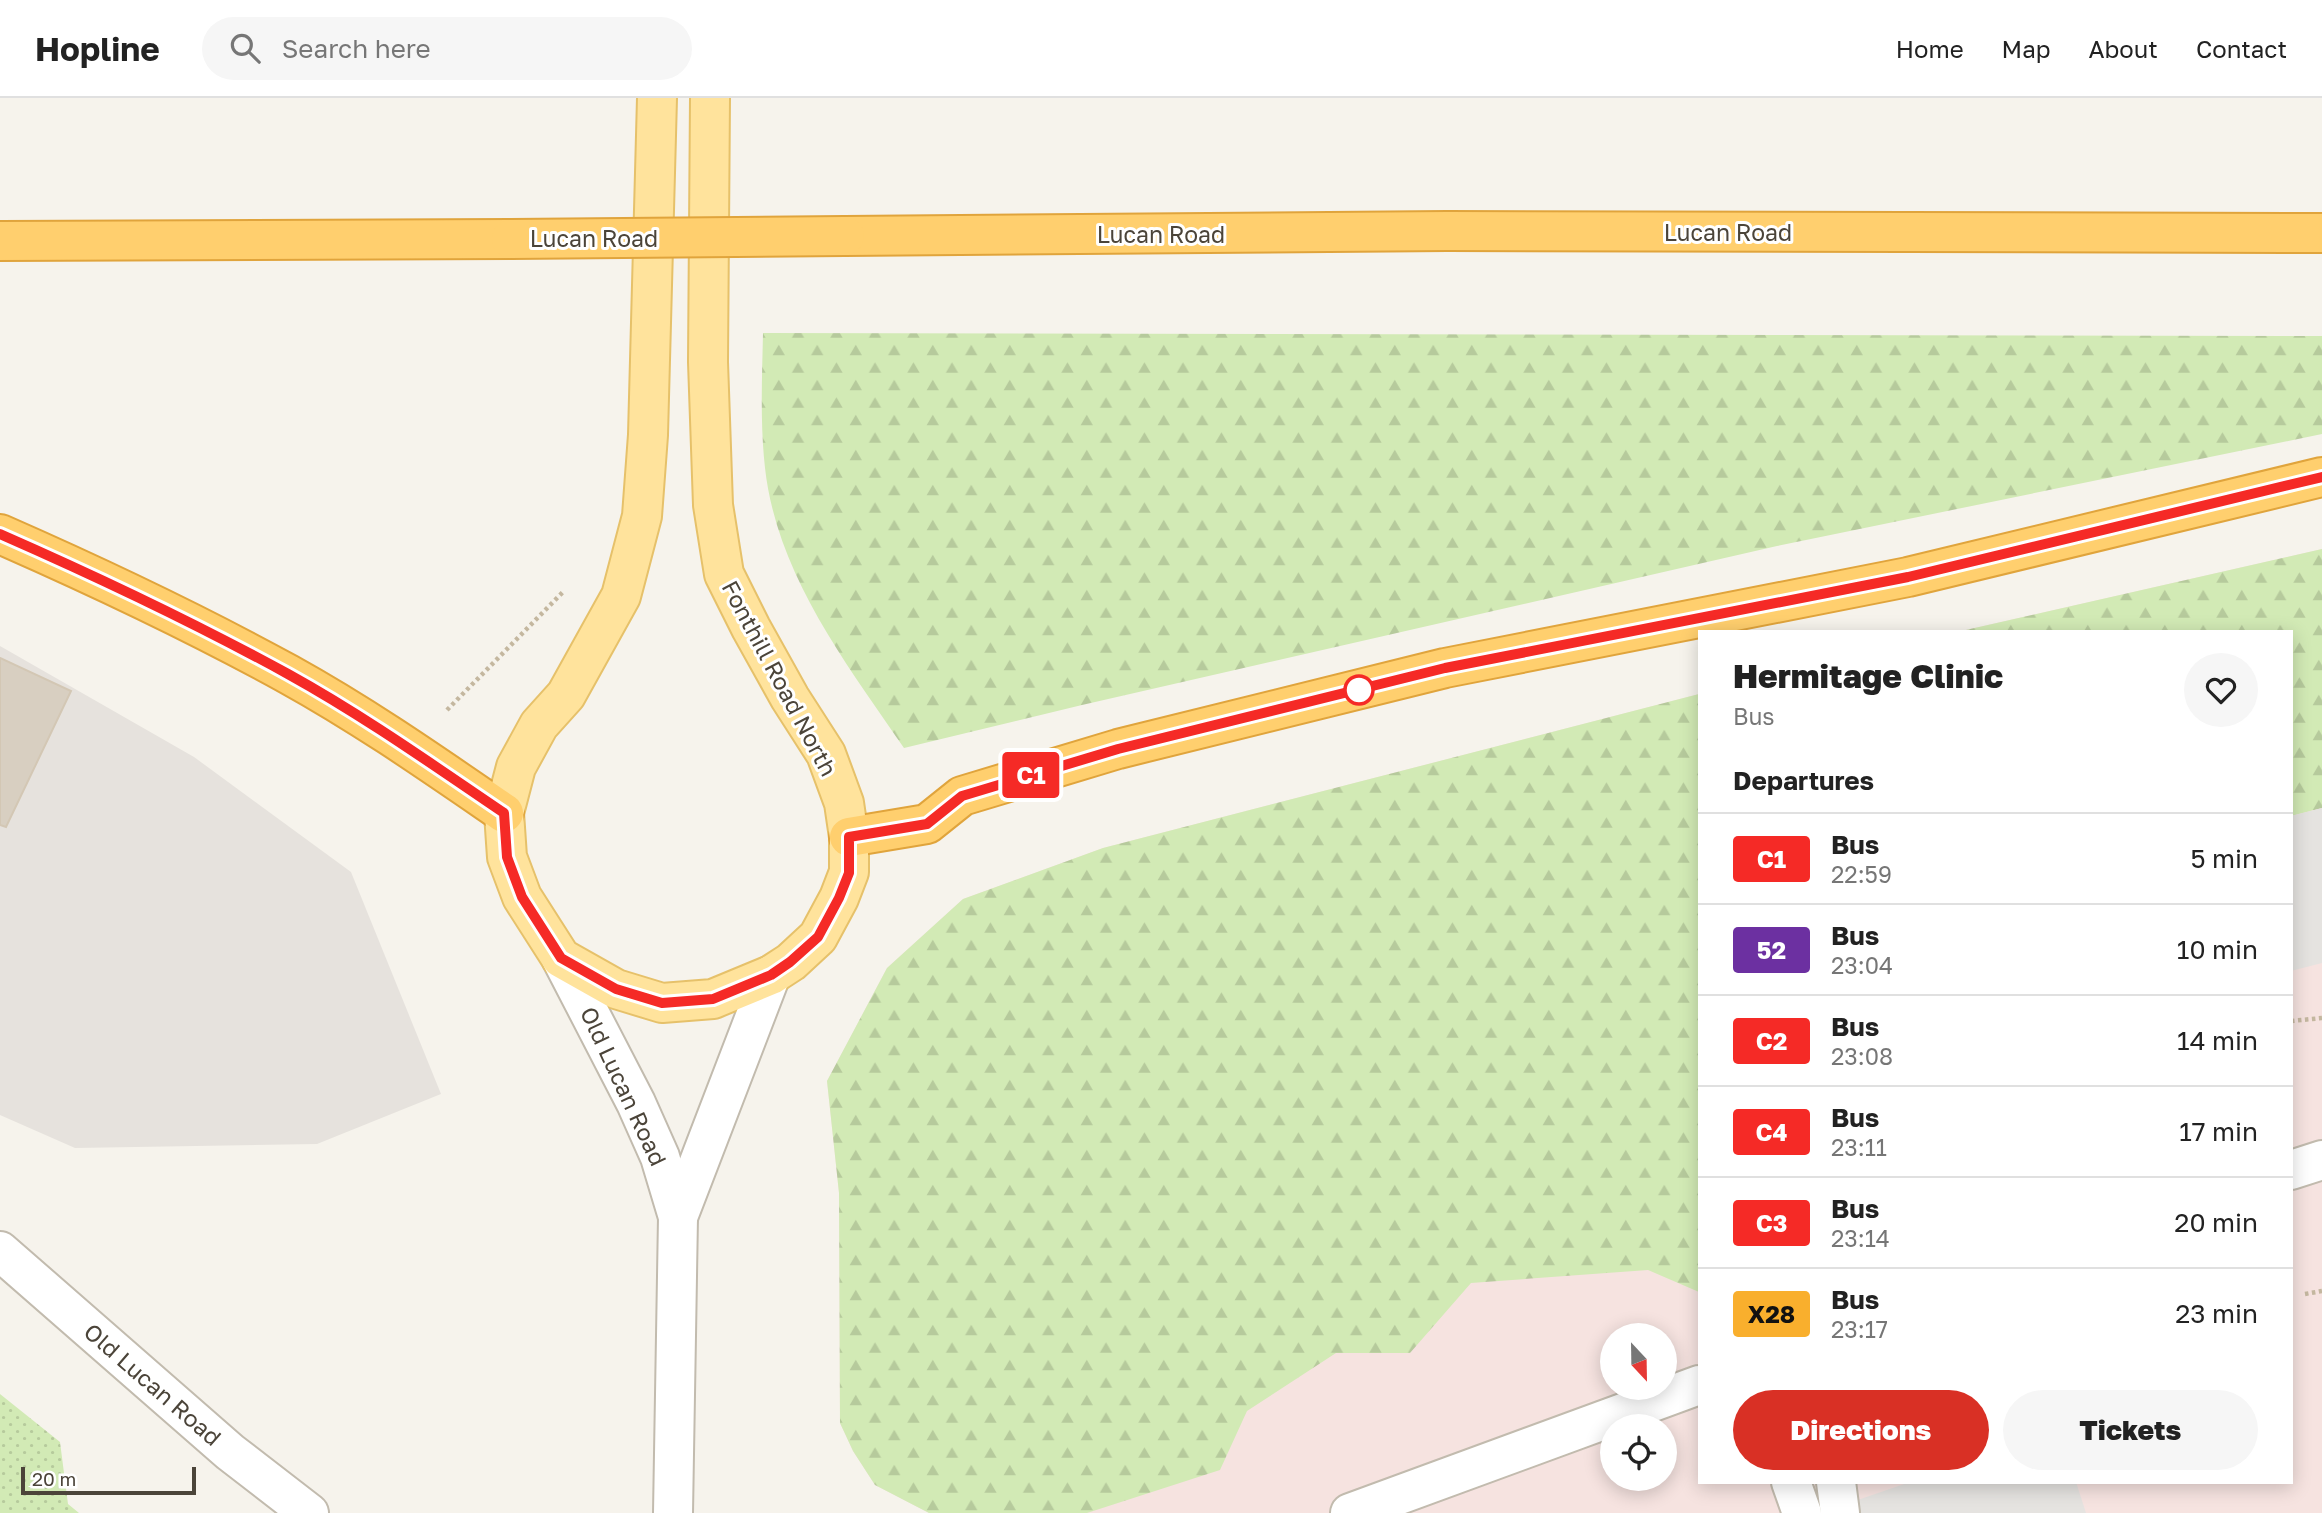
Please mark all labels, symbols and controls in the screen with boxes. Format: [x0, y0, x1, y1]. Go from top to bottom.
search box [202, 17, 692, 80]
text: Hopline [35, 29, 160, 68]
icon: search [226, 29, 264, 67]
text: Search here [282, 33, 431, 64]
text: Home [1896, 34, 1964, 63]
text: Map [2002, 34, 2051, 63]
text: About [2089, 34, 2158, 63]
text: Contact [2196, 34, 2287, 63]
street label: Lucan Road [1664, 218, 1792, 246]
street label: Lucan Road [1097, 220, 1225, 248]
street label: Lucan Road [530, 224, 658, 252]
street label: Fonthill Road North [717, 575, 843, 781]
button: heart [2184, 653, 2258, 727]
text: Hermitage Clinic [1733, 656, 2003, 695]
unlabelled marker [1344, 675, 1374, 705]
text: Bus [1733, 702, 1775, 730]
line badge: C1 [1000, 752, 1062, 798]
text: C1 [1016, 760, 1046, 789]
text: Departures [1733, 765, 1874, 796]
text: Bus [1831, 829, 1879, 860]
text: 5 min [2190, 843, 2258, 874]
text: C1 [1757, 844, 1786, 873]
text: 22:59 [1831, 860, 1892, 888]
text: Bus [1831, 920, 1879, 951]
text: 10 min [2177, 934, 2258, 965]
text: 52 [1757, 935, 1786, 964]
text: 23:04 [1831, 951, 1893, 979]
street label: Old Lucan Road [575, 1002, 673, 1170]
text: Bus [1831, 1011, 1879, 1042]
text: 14 min [2177, 1025, 2258, 1056]
text: C2 [1756, 1026, 1787, 1055]
text: 23:08 [1831, 1042, 1893, 1070]
text: Bus [1831, 1102, 1879, 1133]
text: 17 min [2179, 1116, 2258, 1147]
text: C4 [1755, 1117, 1788, 1146]
text: 23:11 [1831, 1133, 1887, 1161]
text: Bus [1831, 1193, 1879, 1224]
text: 20 min [2174, 1207, 2258, 1238]
text: C3 [1756, 1208, 1787, 1237]
text: 23:14 [1831, 1224, 1890, 1252]
text: Bus [1831, 1284, 1879, 1315]
text: 23 min [2175, 1298, 2258, 1329]
text: X28 [1748, 1299, 1795, 1328]
text: 23:17 [1831, 1315, 1888, 1343]
street label: Old Lucan Road [79, 1317, 227, 1451]
north arrow [1600, 1323, 1676, 1400]
map controls [1600, 1323, 1677, 1491]
button: Directions [1733, 1390, 1989, 1470]
button: Tickets [2003, 1390, 2258, 1470]
button: locate [1600, 1414, 1677, 1491]
scale bar [21, 1464, 196, 1496]
text: 20 m [32, 1467, 76, 1490]

